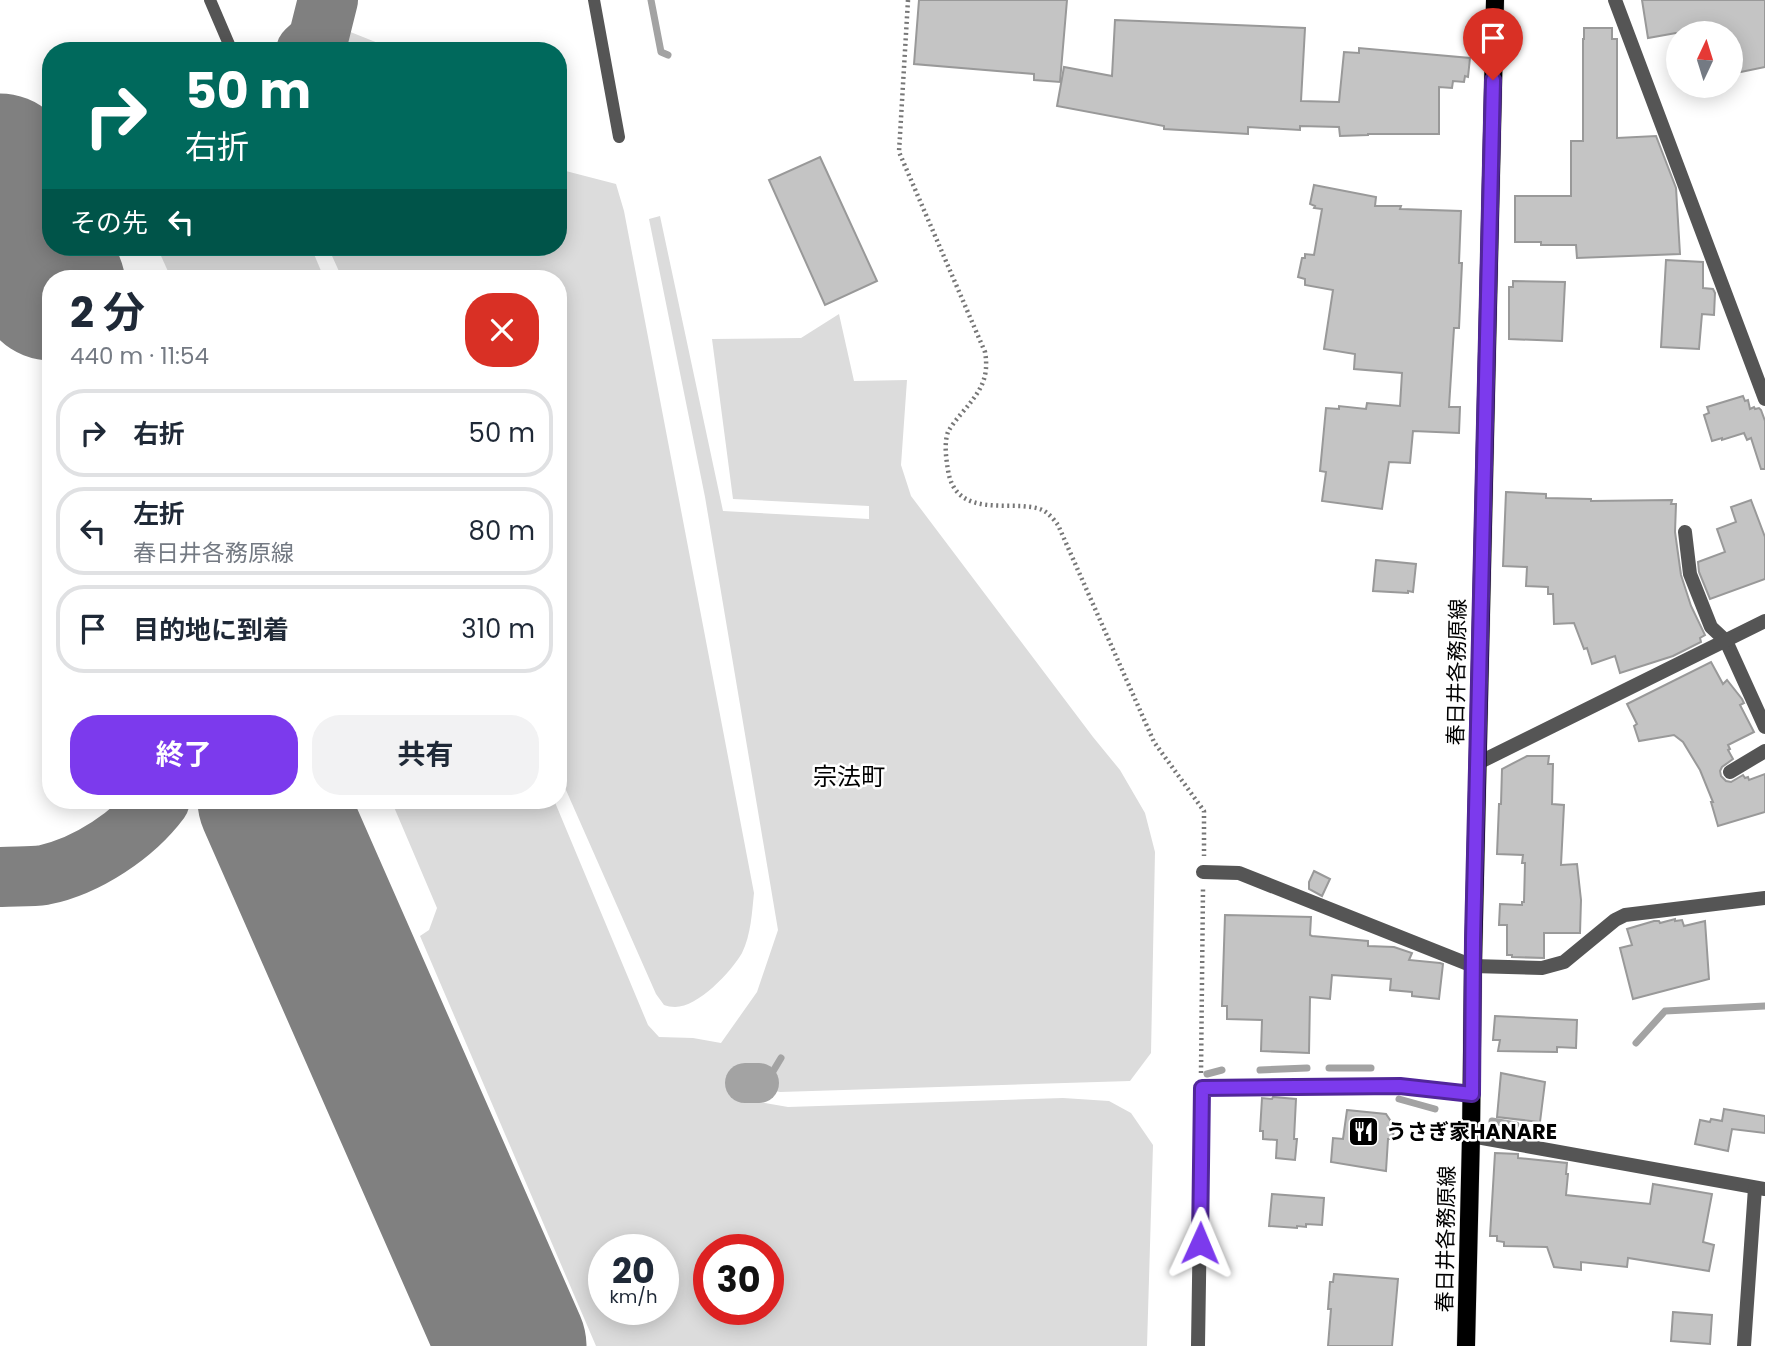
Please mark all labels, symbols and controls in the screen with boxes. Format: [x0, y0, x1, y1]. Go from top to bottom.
pin [1463, 8, 1523, 80]
icon: arrive [1474, 19, 1512, 57]
north arrow [1666, 21, 1743, 98]
map controls [1666, 21, 1743, 98]
text: 50 m [185, 57, 311, 125]
icon: right [70, 70, 161, 161]
text: 右折 [185, 124, 249, 169]
icon: left [162, 203, 200, 241]
text: その先 [70, 205, 148, 241]
text: 2 分 [70, 283, 145, 342]
button: close [465, 293, 539, 367]
text: 440 m · 11:54 [70, 340, 209, 372]
icon: right [74, 414, 112, 452]
text: 50 m [469, 415, 535, 451]
text: 右折 [133, 416, 185, 452]
text: 左折 [133, 496, 185, 532]
icon: left [74, 512, 112, 550]
text: 80 m [469, 513, 535, 549]
text: 春日井各務原線 [133, 537, 294, 569]
street label: 春日井各務原線 [1441, 598, 1472, 746]
icon: arrive [74, 610, 112, 648]
text: 310 m [461, 611, 535, 647]
text: 目的地に到着 [133, 612, 289, 648]
button: 終了 [70, 715, 298, 795]
button: 共有 [312, 715, 539, 795]
district label: 宗法町 [813, 760, 885, 793]
restaurant icon: うさぎ家HANARE [1346, 1115, 1380, 1149]
place label: うさぎ家HANARE [1386, 1117, 1557, 1146]
street label: 春日井各務原線 [1430, 1165, 1461, 1313]
position arrow [1163, 1206, 1237, 1280]
speed limit sign: 30 [693, 1234, 784, 1325]
text: 20 [612, 1246, 655, 1295]
text: km/h [610, 1284, 657, 1309]

